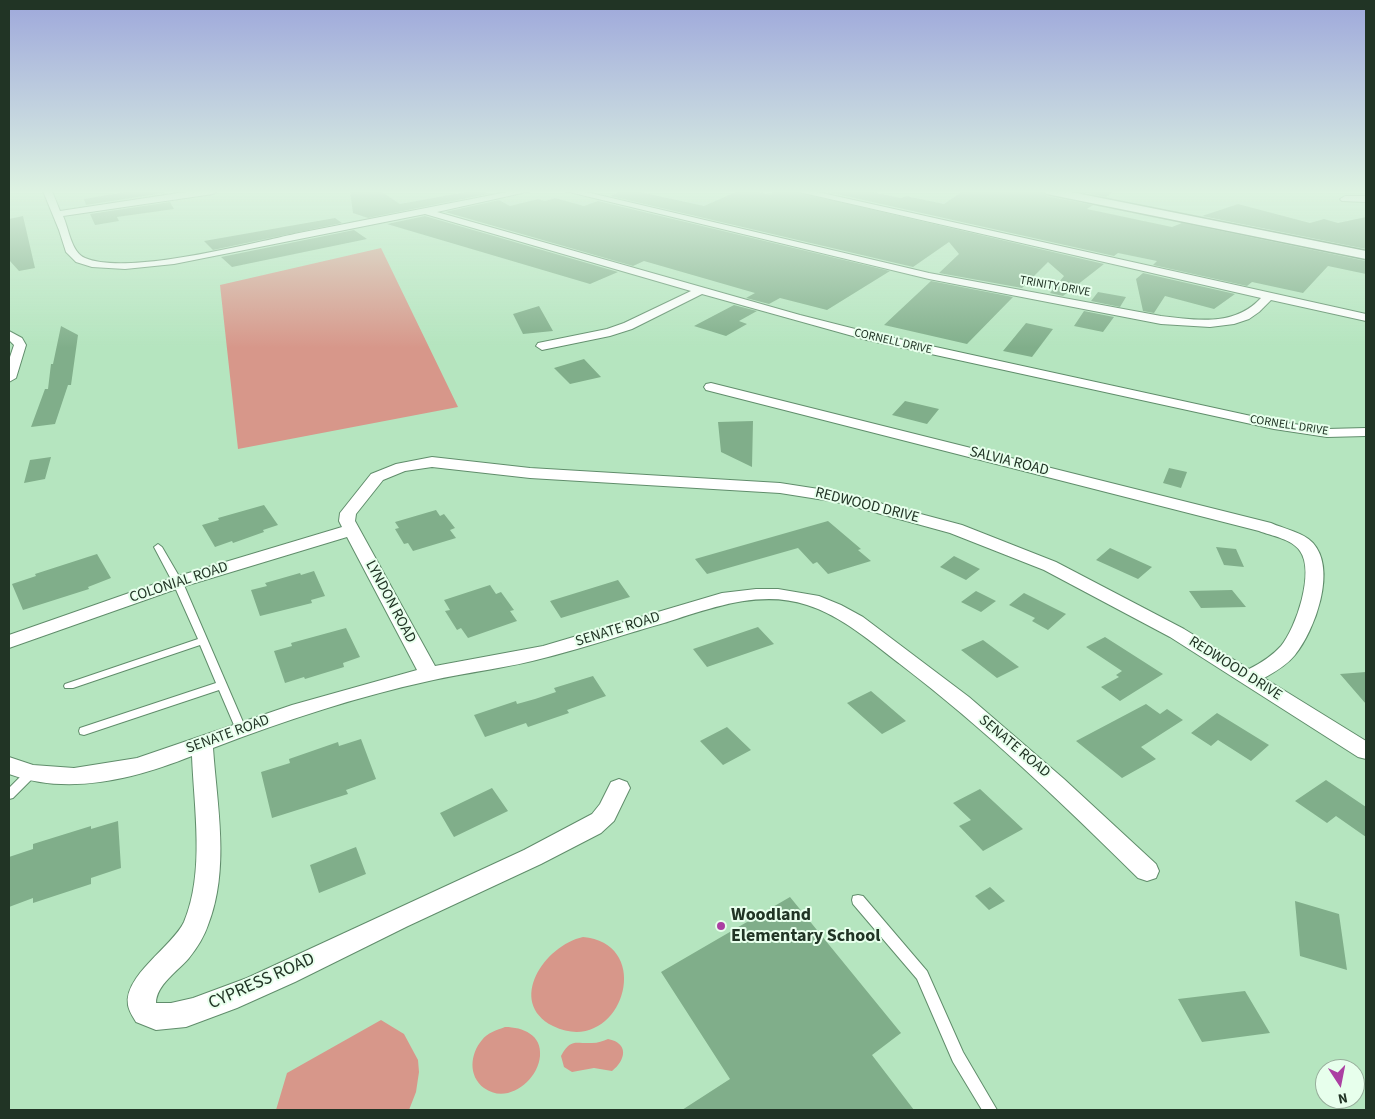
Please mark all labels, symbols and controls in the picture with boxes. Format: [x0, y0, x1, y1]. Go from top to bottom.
street label: TRINITY DRIVE [1019, 274, 1091, 300]
street label: CORNELL DRIVE [853, 326, 933, 358]
street label: CORNELL DRIVE [1249, 413, 1329, 439]
street label: SALVIA ROAD [968, 443, 1050, 481]
street label: REDWOOD DRIVE [813, 484, 921, 528]
street label: LYNDON ROAD [361, 558, 419, 646]
street label: COLONIAL ROAD [127, 559, 231, 607]
street label: SENATE ROAD [573, 609, 663, 651]
street label: REDWOOD DRIVE [1185, 633, 1285, 705]
street label: SENATE ROAD [184, 712, 272, 758]
street label: SENATE ROAD [975, 712, 1053, 782]
place label: Woodland Elementary School [731, 905, 881, 948]
marker: Woodland Elementary School [715, 920, 727, 932]
street label: CYPRESS ROAD [206, 949, 318, 1015]
north arrow [1315, 1059, 1365, 1109]
text: N [1336, 1087, 1349, 1108]

